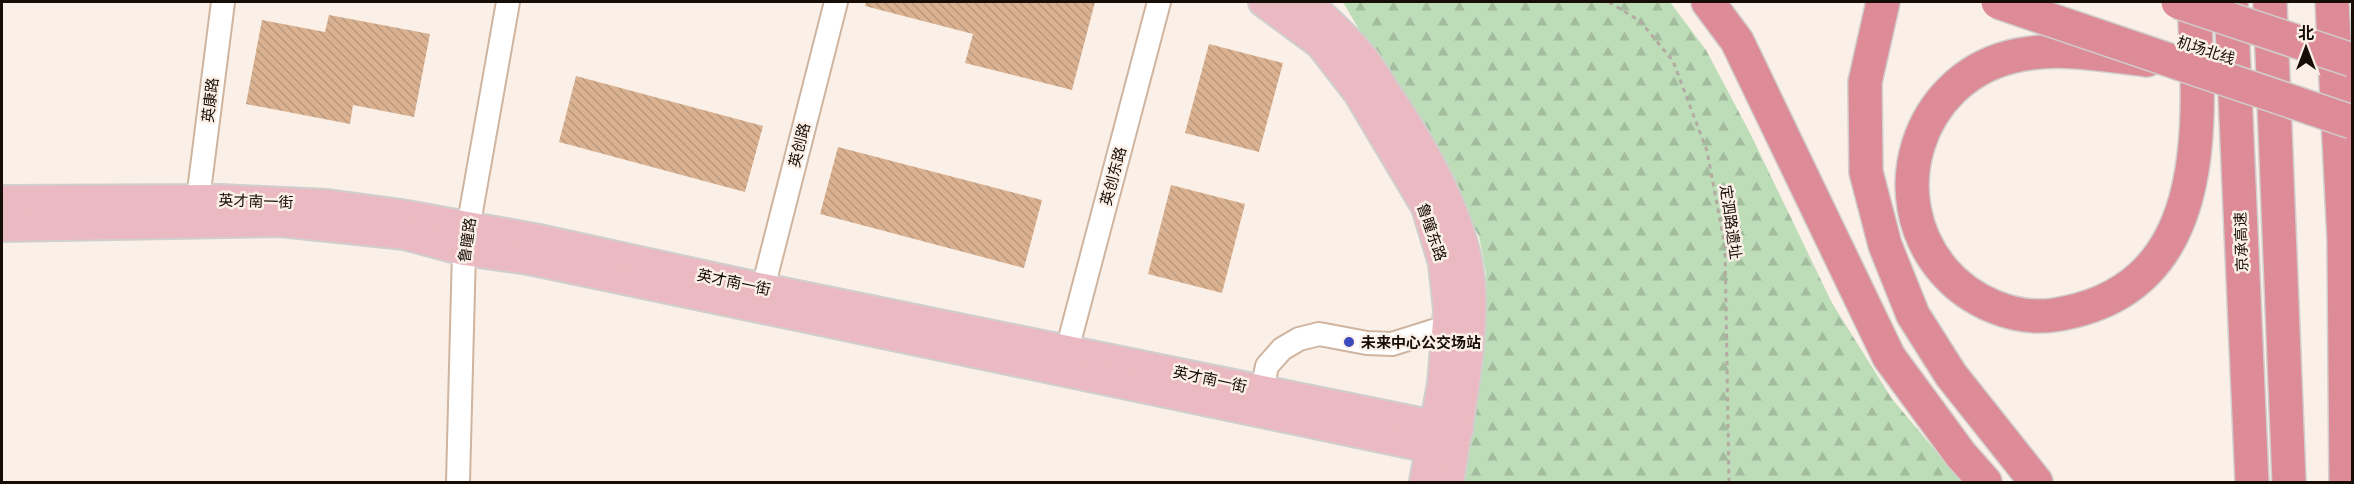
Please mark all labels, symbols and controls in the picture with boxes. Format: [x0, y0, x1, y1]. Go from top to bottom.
north arrow [2276, 18, 2336, 78]
text: 北 [2298, 23, 2314, 43]
street label: 机场北线 [2175, 32, 2237, 68]
street label: 英康路 [198, 77, 222, 123]
street label: 英创路 [784, 121, 814, 169]
street label: 英创东路 [1096, 145, 1130, 207]
street label: 定泗路遗址 [1716, 184, 1746, 260]
street label: 英才南一街 [218, 190, 294, 212]
street label: 鲁瞳东路 [1413, 201, 1451, 263]
street label: 京承高速 [2230, 212, 2252, 272]
street label: 鲁瞳路 [454, 216, 480, 264]
street label: 英才南一街 [695, 265, 773, 299]
place label: 未来中心公交场站 [1361, 333, 1481, 352]
marker: 未来中心公交场站 [1342, 335, 1356, 349]
street label: 英才南一街 [1171, 362, 1249, 396]

